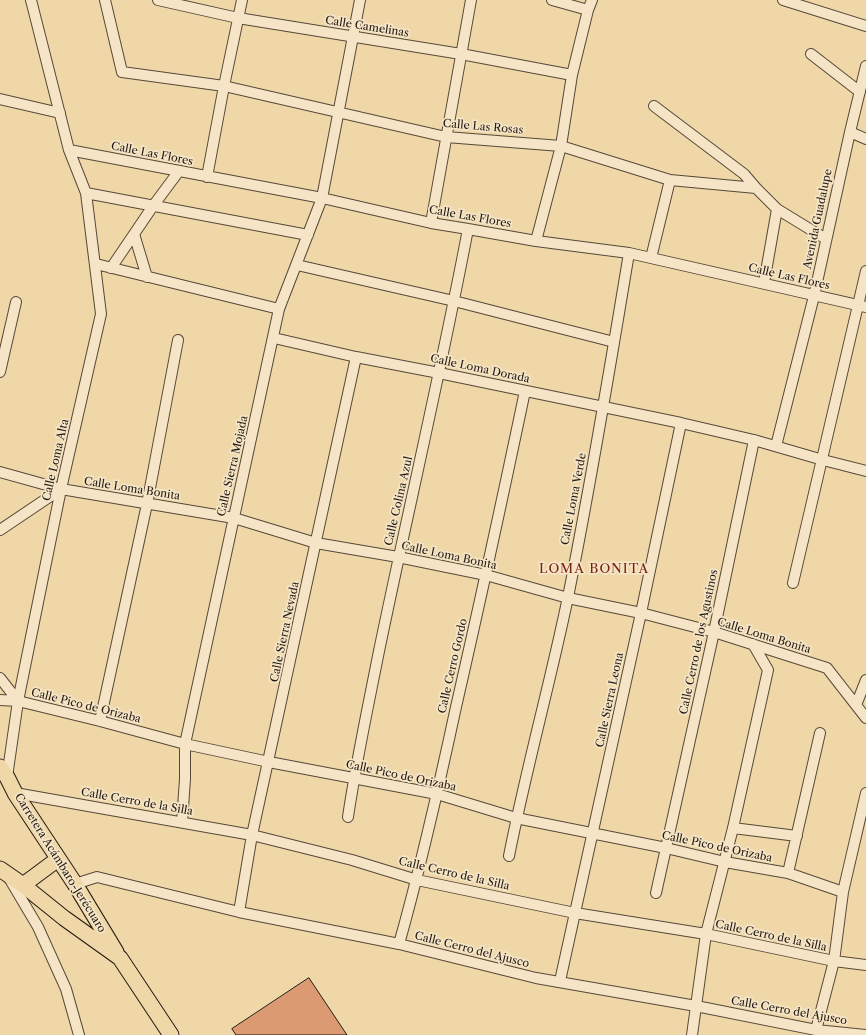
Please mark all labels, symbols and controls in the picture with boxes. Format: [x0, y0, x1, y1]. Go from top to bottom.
street label: Calle Camelinas [324, 14, 410, 40]
street label: Calle Las Rosas [442, 117, 524, 137]
street label: Calle Las Flores [110, 140, 194, 168]
street label: Avenida Guadalupe [801, 168, 835, 270]
street label: Calle Las Flores [428, 203, 512, 231]
street label: Calle Las Flores [747, 261, 831, 293]
street label: Calle Loma Dorada [429, 352, 531, 386]
street label: Calle Sierra Mojada [215, 414, 251, 518]
street label: Calle Loma Alta [40, 418, 72, 502]
street label: Calle Loma Verde [559, 452, 589, 546]
street label: Calle Colina Azul [382, 455, 416, 547]
street label: Calle Loma Bonita [83, 475, 181, 503]
street label: Calle Loma Bonita [400, 539, 498, 573]
district label: LOMA BONITA [539, 561, 649, 577]
street label: Calle Cerro de los Agustinos [677, 568, 721, 716]
street label: Calle Sierra Nevada [268, 580, 302, 684]
street label: Calle Loma Bonita [716, 615, 812, 657]
street label: Calle Cerro Gordo [436, 617, 470, 715]
street label: Calle Sierra Leona [593, 651, 627, 749]
street label: Calle Pico de Orizaba [30, 686, 142, 726]
street label: Calle Pico de Orizaba [344, 758, 458, 794]
street label: Calle Cerro de la Silla [80, 786, 194, 818]
street label: Carretera Acámbaro-Jerécuaro [12, 791, 108, 935]
street label: Calle Pico de Orizaba [660, 829, 774, 865]
street label: Calle Cerro de la Silla [397, 855, 511, 893]
street label: Calle Cerro de la Silla [714, 918, 828, 954]
street label: Calle Cerro del Ajusco [413, 929, 531, 971]
street label: Calle Cerro del Ajusco [730, 994, 848, 1028]

